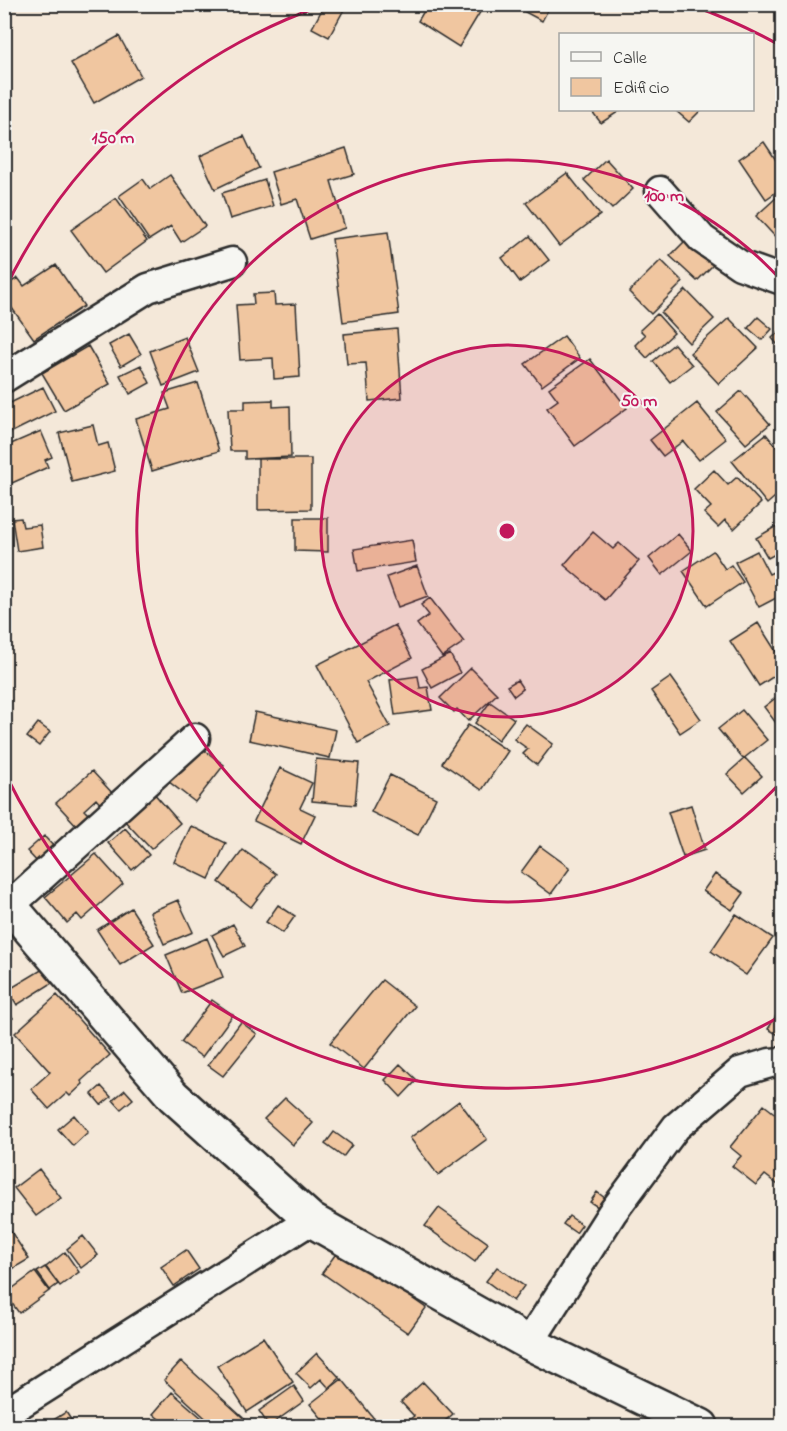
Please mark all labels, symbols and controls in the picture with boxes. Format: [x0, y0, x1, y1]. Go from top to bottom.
legend [559, 33, 754, 111]
text: Calle [613, 46, 648, 72]
text: Edificio [613, 76, 669, 102]
text: 150 m [92, 126, 134, 152]
text: 100 m [644, 184, 684, 210]
text: 50 m [621, 389, 657, 415]
centre of rings [497, 521, 517, 541]

